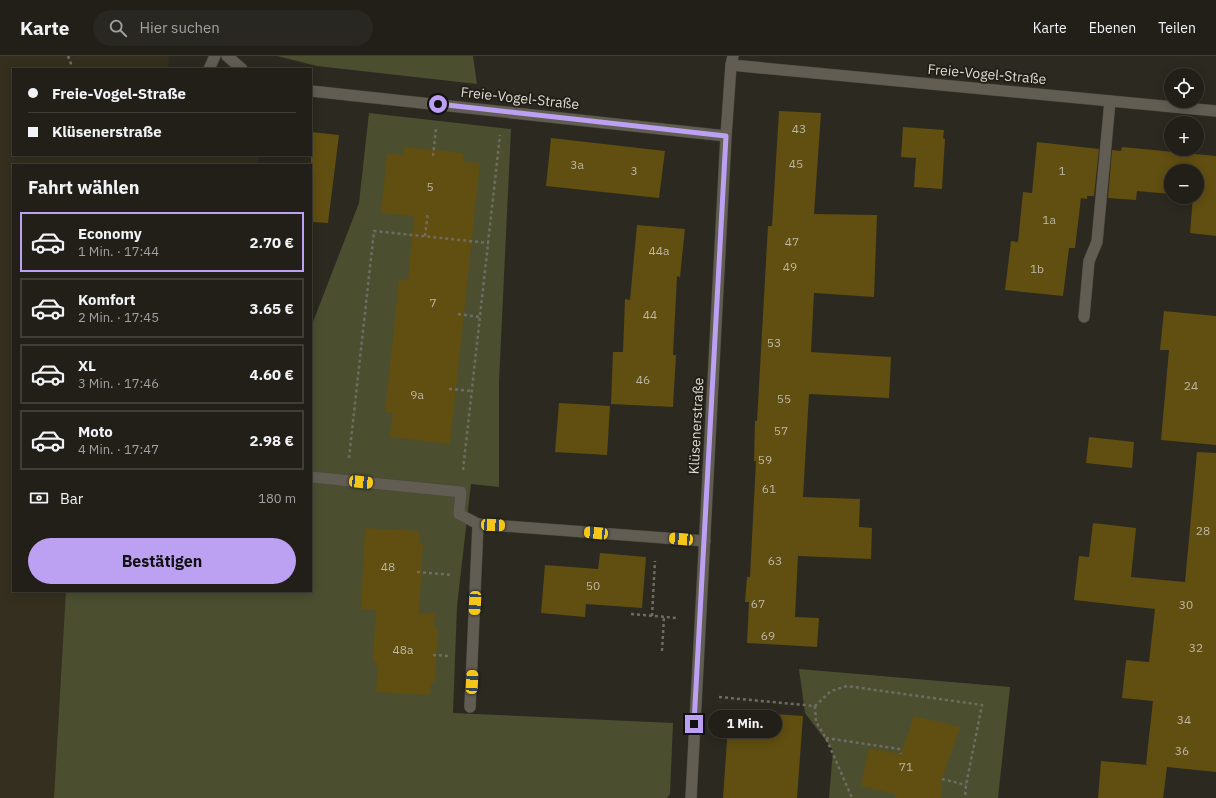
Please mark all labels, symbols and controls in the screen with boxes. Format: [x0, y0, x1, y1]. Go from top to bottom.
search box [93, 10, 373, 46]
text: Karte [20, 16, 69, 40]
icon: search [107, 17, 129, 39]
text: Hier suchen [139, 18, 220, 37]
text: Karte [1033, 19, 1067, 37]
text: Ebenen [1089, 19, 1136, 37]
text: Teilen [1158, 19, 1196, 37]
street label: Freie-Vogel-Straße [927, 60, 1047, 88]
map controls [1164, 68, 1204, 204]
button: locate [1164, 68, 1204, 108]
street label: Freie-Vogel-Straße [460, 83, 580, 113]
text: Freie-Vogel-Straße [52, 84, 186, 103]
route start [429, 95, 447, 113]
button: + [1164, 116, 1204, 156]
house number: 43 [792, 121, 806, 136]
text: Klüsenerstraße [52, 122, 162, 141]
house number: 45 [789, 156, 803, 171]
house number: 3a [570, 157, 584, 172]
house number: 3 [630, 163, 638, 178]
house number: 1 [1058, 163, 1066, 178]
button: − [1164, 164, 1204, 204]
text: Fahrt wählen [28, 176, 139, 199]
house number: 5 [426, 179, 434, 194]
house number: 1a [1042, 212, 1056, 227]
icon: car [30, 224, 66, 260]
text: Economy [78, 224, 142, 243]
text: 2.70 € [249, 233, 294, 252]
house number: 47 [785, 234, 799, 249]
text: 1 Min. · 17:44 [78, 243, 159, 260]
house number: 44a [649, 243, 670, 258]
house number: 49 [783, 259, 797, 274]
house number: 1b [1030, 261, 1044, 276]
icon: car [30, 290, 66, 326]
text: Komfort [78, 290, 136, 309]
house number: 7 [429, 295, 437, 310]
text: 3.65 € [249, 299, 294, 318]
house number: 44 [643, 307, 657, 322]
text: 2 Min. · 17:45 [78, 309, 159, 326]
house number: 53 [767, 335, 781, 350]
icon: car [30, 356, 66, 392]
text: XL [78, 356, 96, 375]
text: 4.60 € [249, 365, 294, 384]
house number: 46 [636, 372, 650, 387]
text: 3 Min. · 17:46 [78, 375, 159, 392]
street label: Klüsenerstraße [684, 377, 708, 475]
house number: 24 [1184, 378, 1198, 393]
house number: 9a [410, 387, 424, 402]
house number: 55 [777, 391, 791, 406]
icon: car [30, 422, 66, 458]
text: Moto [78, 422, 113, 441]
house number: 57 [774, 423, 788, 438]
text: 2.98 € [249, 431, 294, 450]
text: 4 Min. · 17:47 [78, 441, 159, 458]
house number: 59 [758, 452, 772, 467]
car [348, 475, 374, 489]
house number: 61 [762, 481, 776, 496]
icon: cash [28, 487, 50, 509]
text: Bar [60, 489, 83, 508]
text: 180 m [258, 490, 296, 507]
car [481, 518, 505, 532]
house number: 28 [1196, 523, 1210, 538]
car [584, 526, 608, 540]
car [669, 532, 693, 546]
button: Bestätigen [28, 538, 296, 584]
house number: 63 [768, 553, 782, 568]
house number: 48 [381, 559, 395, 574]
house number: 50 [586, 578, 600, 593]
car [468, 591, 482, 615]
house number: 67 [751, 596, 765, 611]
house number: 30 [1179, 597, 1193, 612]
house number: 69 [761, 628, 775, 643]
house number: 32 [1189, 640, 1203, 655]
house number: 48a [393, 642, 414, 657]
car [465, 670, 479, 694]
callout: 1 Min. [708, 710, 782, 738]
house number: 34 [1177, 712, 1191, 727]
route end [685, 715, 703, 733]
text: 1 Min. [726, 715, 764, 732]
house number: 36 [1175, 743, 1189, 758]
house number: 71 [899, 759, 913, 774]

